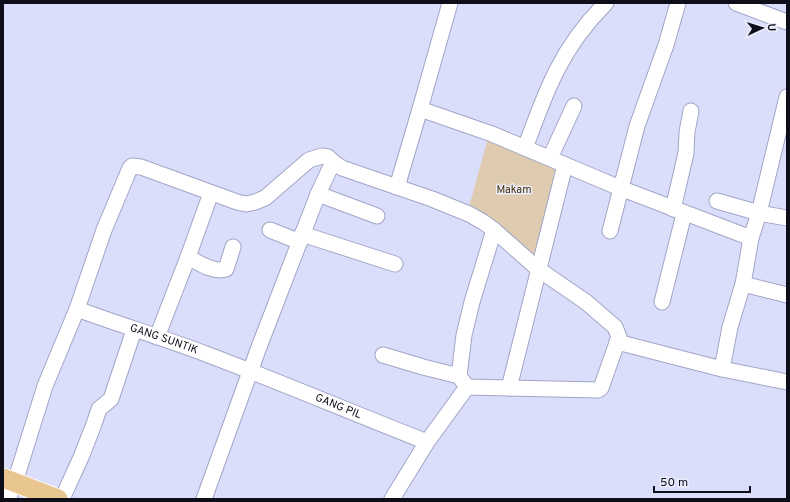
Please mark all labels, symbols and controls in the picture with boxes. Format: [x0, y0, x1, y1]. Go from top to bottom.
north arrow [742, 8, 782, 48]
text: U [764, 23, 778, 32]
park label: Makam [496, 183, 532, 197]
street label: GANG SUNTIK [128, 321, 200, 357]
street label: GANG PIL [313, 391, 364, 422]
scale bar [654, 468, 750, 494]
text: 50 m [660, 475, 688, 491]

